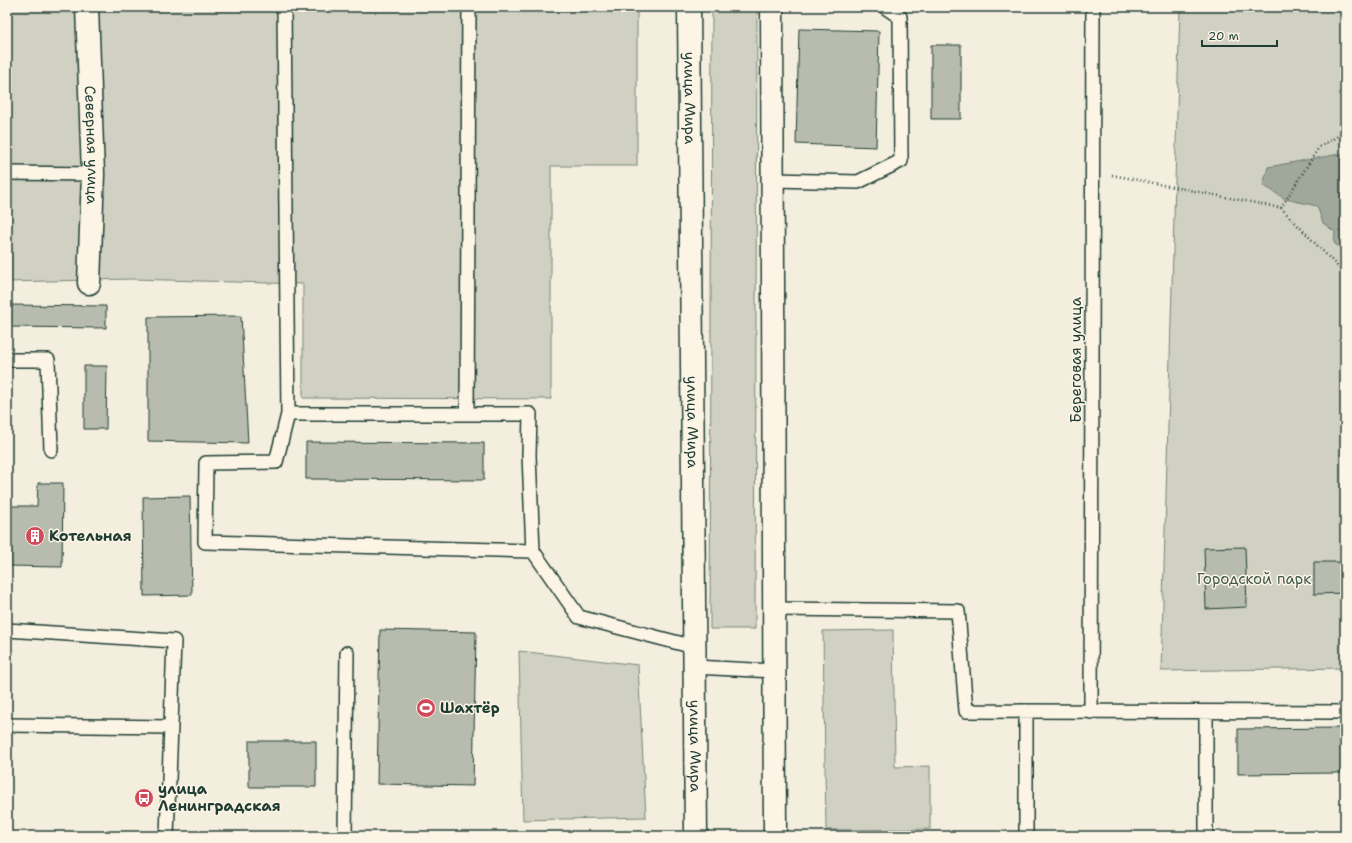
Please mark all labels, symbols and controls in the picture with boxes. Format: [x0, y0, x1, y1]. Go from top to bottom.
scale bar [1202, 22, 1277, 48]
text: 20 m [1208, 28, 1239, 44]
street label: улица Мира [679, 52, 700, 145]
street label: Северная улица [80, 85, 103, 205]
street label: Береговая улица [1066, 296, 1086, 423]
street label: улица Мира [682, 376, 703, 469]
building icon: Котельная [24, 525, 46, 547]
place label: Котельная [49, 526, 132, 546]
park label: Городской парк [1197, 569, 1311, 589]
sports icon: Шахтёр [415, 697, 437, 719]
place label: Шахтёр [440, 698, 500, 718]
street label: улица Мира [685, 700, 706, 793]
place label: улица Ленинградская [158, 779, 281, 816]
bus stop icon: улица Ленинградская [133, 787, 155, 809]

